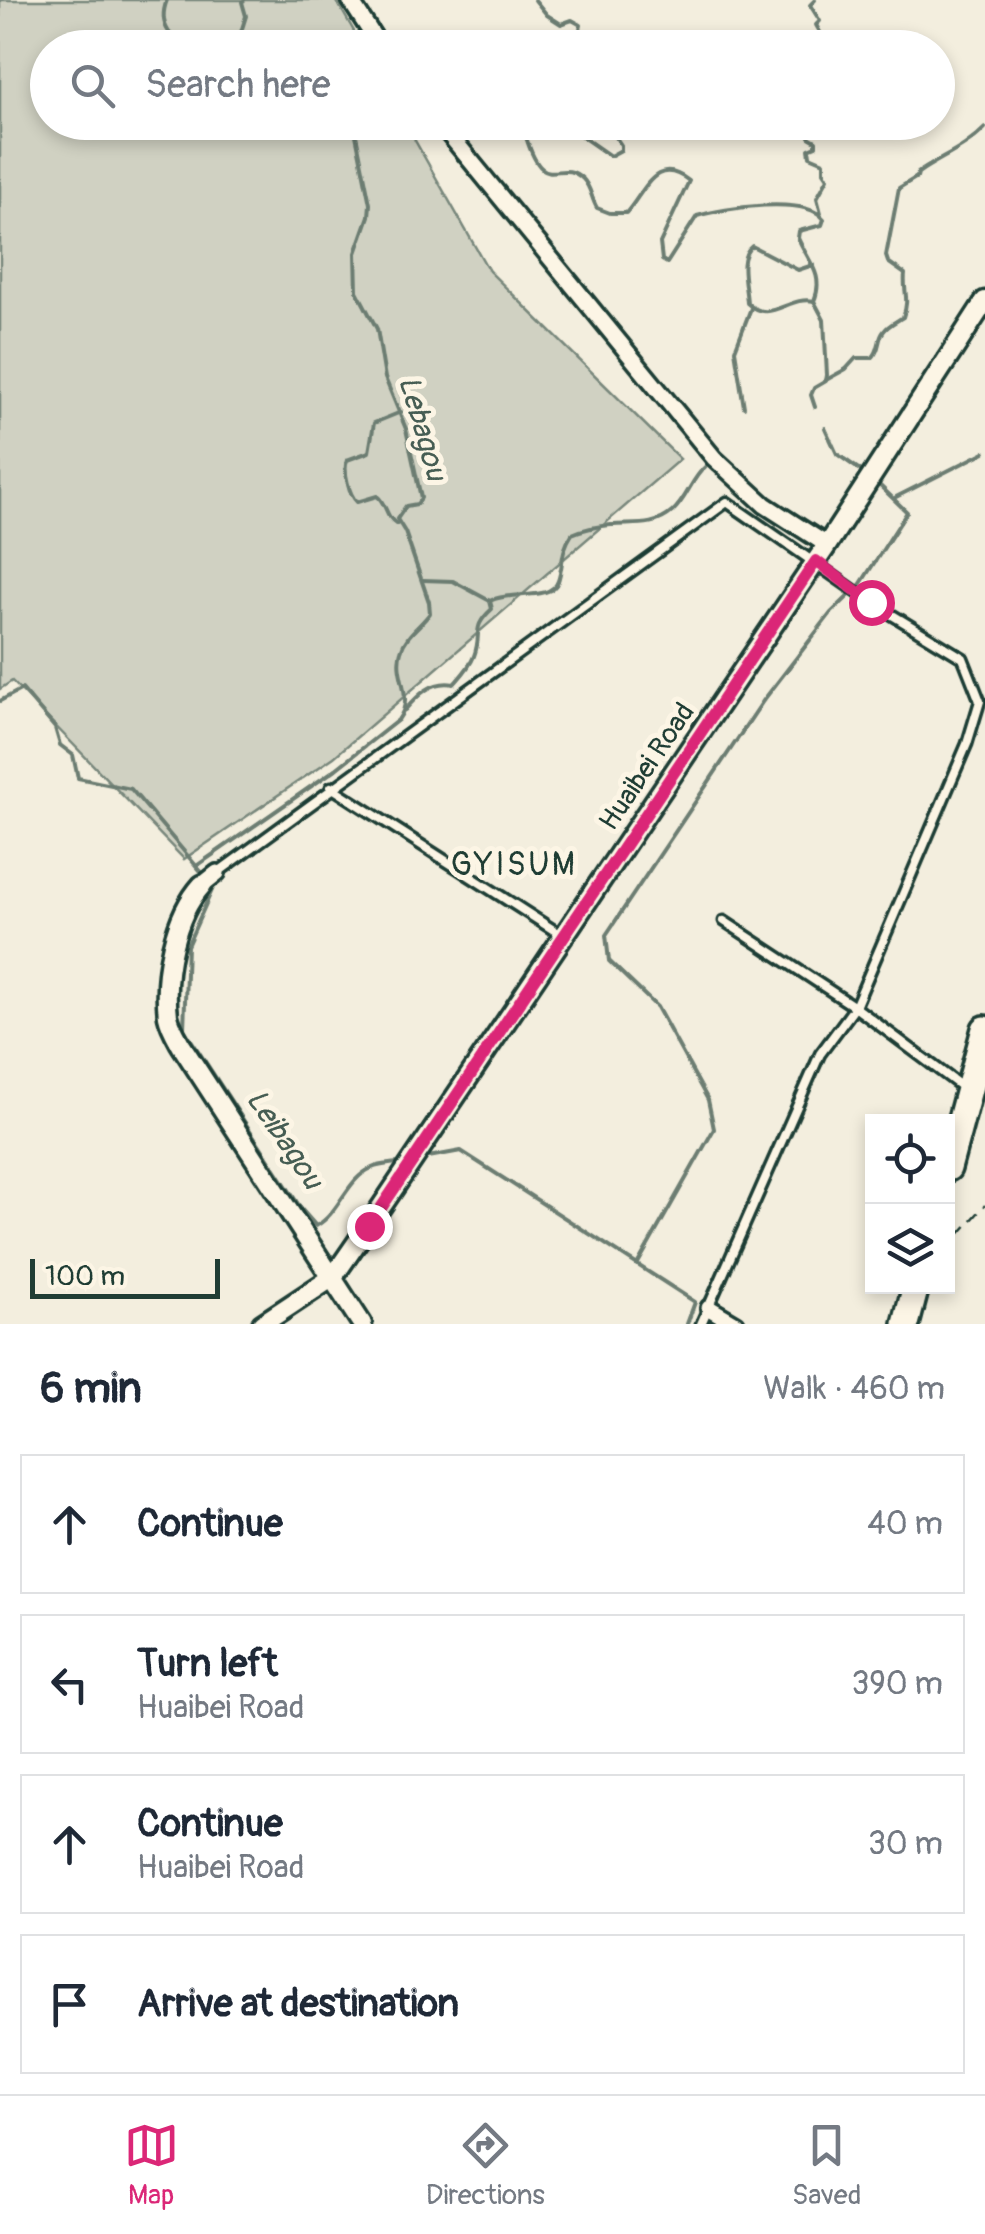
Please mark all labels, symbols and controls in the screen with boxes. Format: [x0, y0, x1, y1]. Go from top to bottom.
search box [30, 30, 955, 140]
icon: search [65, 58, 120, 113]
text: Search here [145, 61, 331, 109]
water label: Lebagou [390, 372, 456, 486]
route start [849, 580, 895, 626]
street label: Huaibei Road [592, 696, 703, 837]
district label: GYISUM [451, 845, 577, 885]
water label: Leibagou [238, 1082, 332, 1198]
map controls [865, 1114, 955, 1294]
button: locate [865, 1114, 955, 1204]
route end [347, 1204, 393, 1250]
button: layers [865, 1204, 955, 1294]
scale bar [30, 1254, 220, 1298]
text: 100 m [45, 1259, 125, 1294]
text: 6 min [40, 1363, 142, 1415]
text: Walk · 460 m [763, 1369, 945, 1409]
icon: ahead [42, 1497, 97, 1552]
text: Continue [137, 1500, 283, 1548]
text: 40 m [867, 1504, 943, 1544]
text: Turn left [137, 1640, 278, 1688]
icon: left [42, 1657, 97, 1712]
text: 390 m [851, 1664, 943, 1704]
text: Huaibei Road [137, 1688, 304, 1728]
text: Continue [137, 1800, 283, 1848]
icon: ahead [42, 1817, 97, 1872]
text: 30 m [868, 1824, 943, 1864]
text: Huaibei Road [137, 1848, 304, 1888]
icon: arrive [42, 1977, 97, 2032]
text: Arrive at destination [137, 1980, 459, 2028]
tab: Map [124, 2118, 179, 2213]
tab: Directions [426, 2118, 545, 2213]
tab: Saved [792, 2118, 861, 2213]

